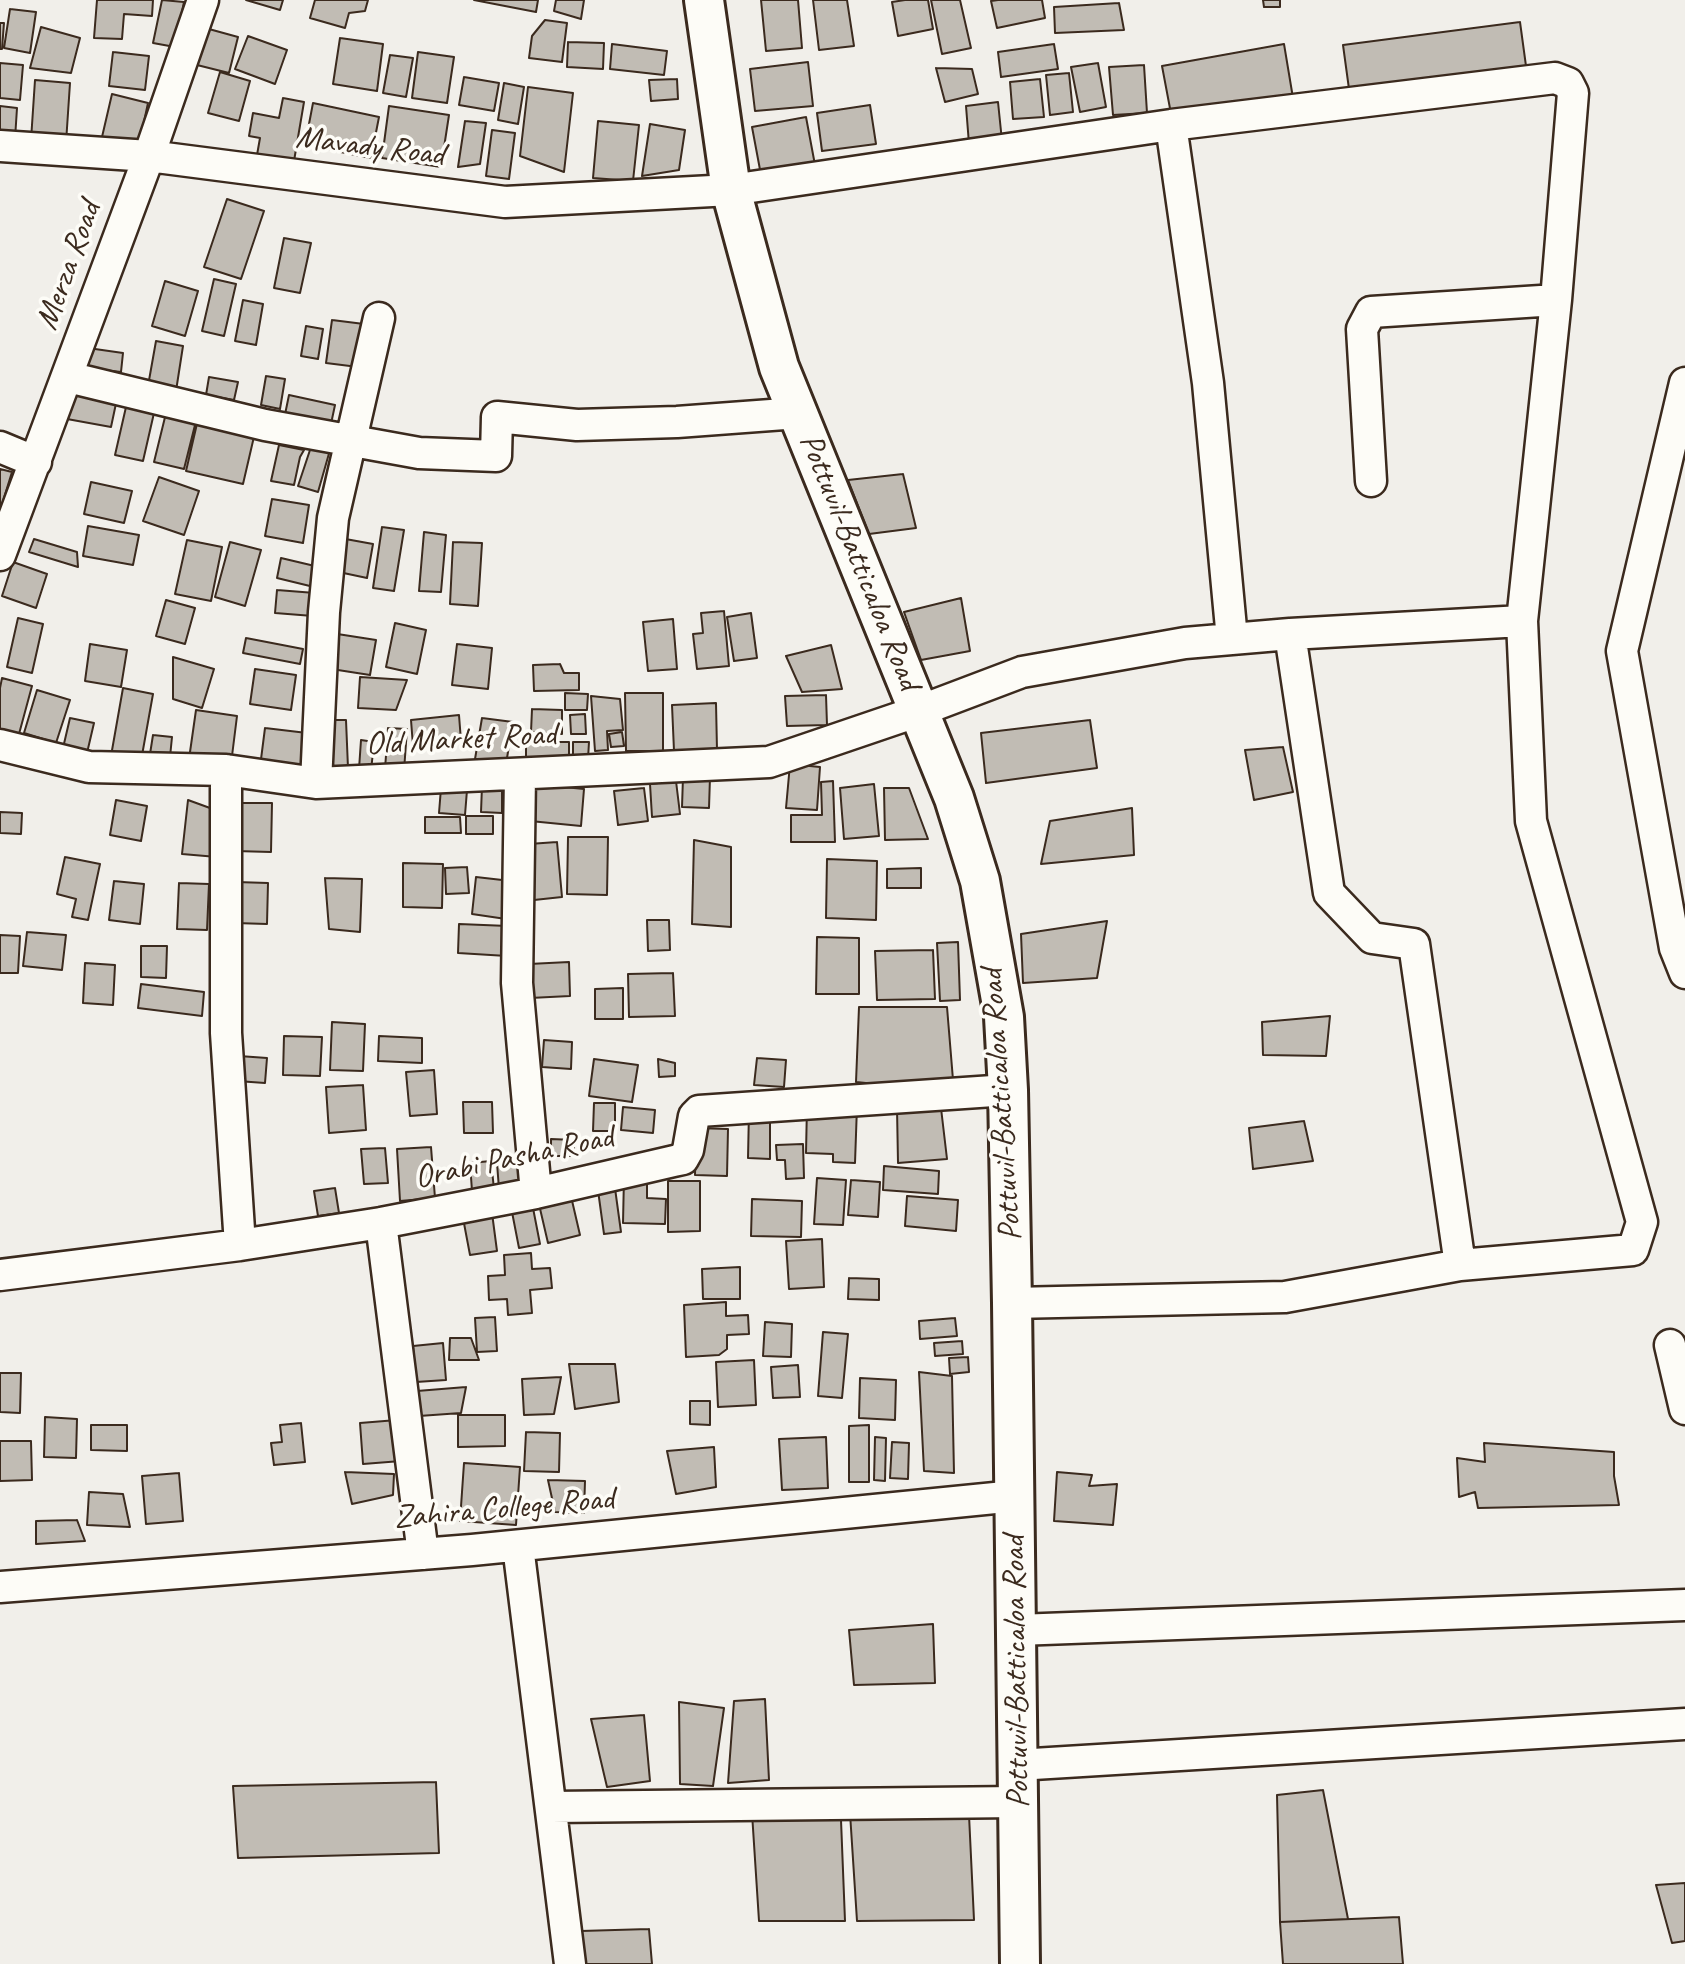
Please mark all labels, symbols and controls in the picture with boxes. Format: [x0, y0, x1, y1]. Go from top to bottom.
street label: Mavady Road [294, 118, 446, 176]
street label: Merza Road [28, 197, 110, 335]
street label: Pottuvil-Batticaloa Road [790, 428, 928, 696]
street label: Old Market Road [365, 715, 557, 765]
street label: Pottuvil-Batticaloa Road [973, 968, 1031, 1242]
street label: Orabi Pasha Road [411, 1118, 617, 1198]
street label: Zahira College Road [392, 1480, 616, 1538]
street label: Pottuvil-Batticaloa Road [995, 1535, 1039, 1809]

